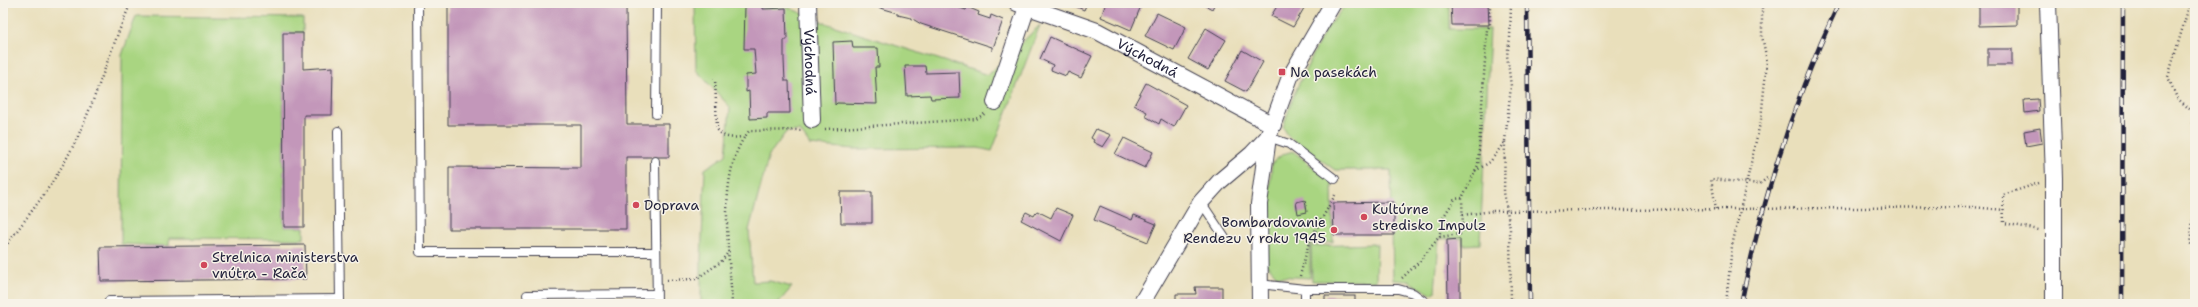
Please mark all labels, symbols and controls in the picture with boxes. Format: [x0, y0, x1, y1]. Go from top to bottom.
street label: Východná [800, 28, 820, 96]
street label: Východná [1114, 34, 1181, 82]
place label: Na pasekách [1290, 63, 1377, 81]
marker: Na pasekách [1277, 67, 1287, 77]
place label: Doprava [644, 196, 699, 214]
marker: Doprava [631, 200, 641, 210]
place label: Kultúrne stredisko Impulz [1372, 200, 1486, 234]
marker: Kultúrne stredisko Impulz [1359, 212, 1369, 222]
place label: Bombardovanie Rendezu v roku 1945 [1183, 213, 1326, 247]
marker: Bombardovanie Rendezu v roku 1945 [1329, 225, 1339, 235]
place label: Strelnica ministerstva vnútra - Rača [212, 248, 359, 282]
marker: Strelnica ministerstva vnútra - Rača [199, 260, 209, 270]

